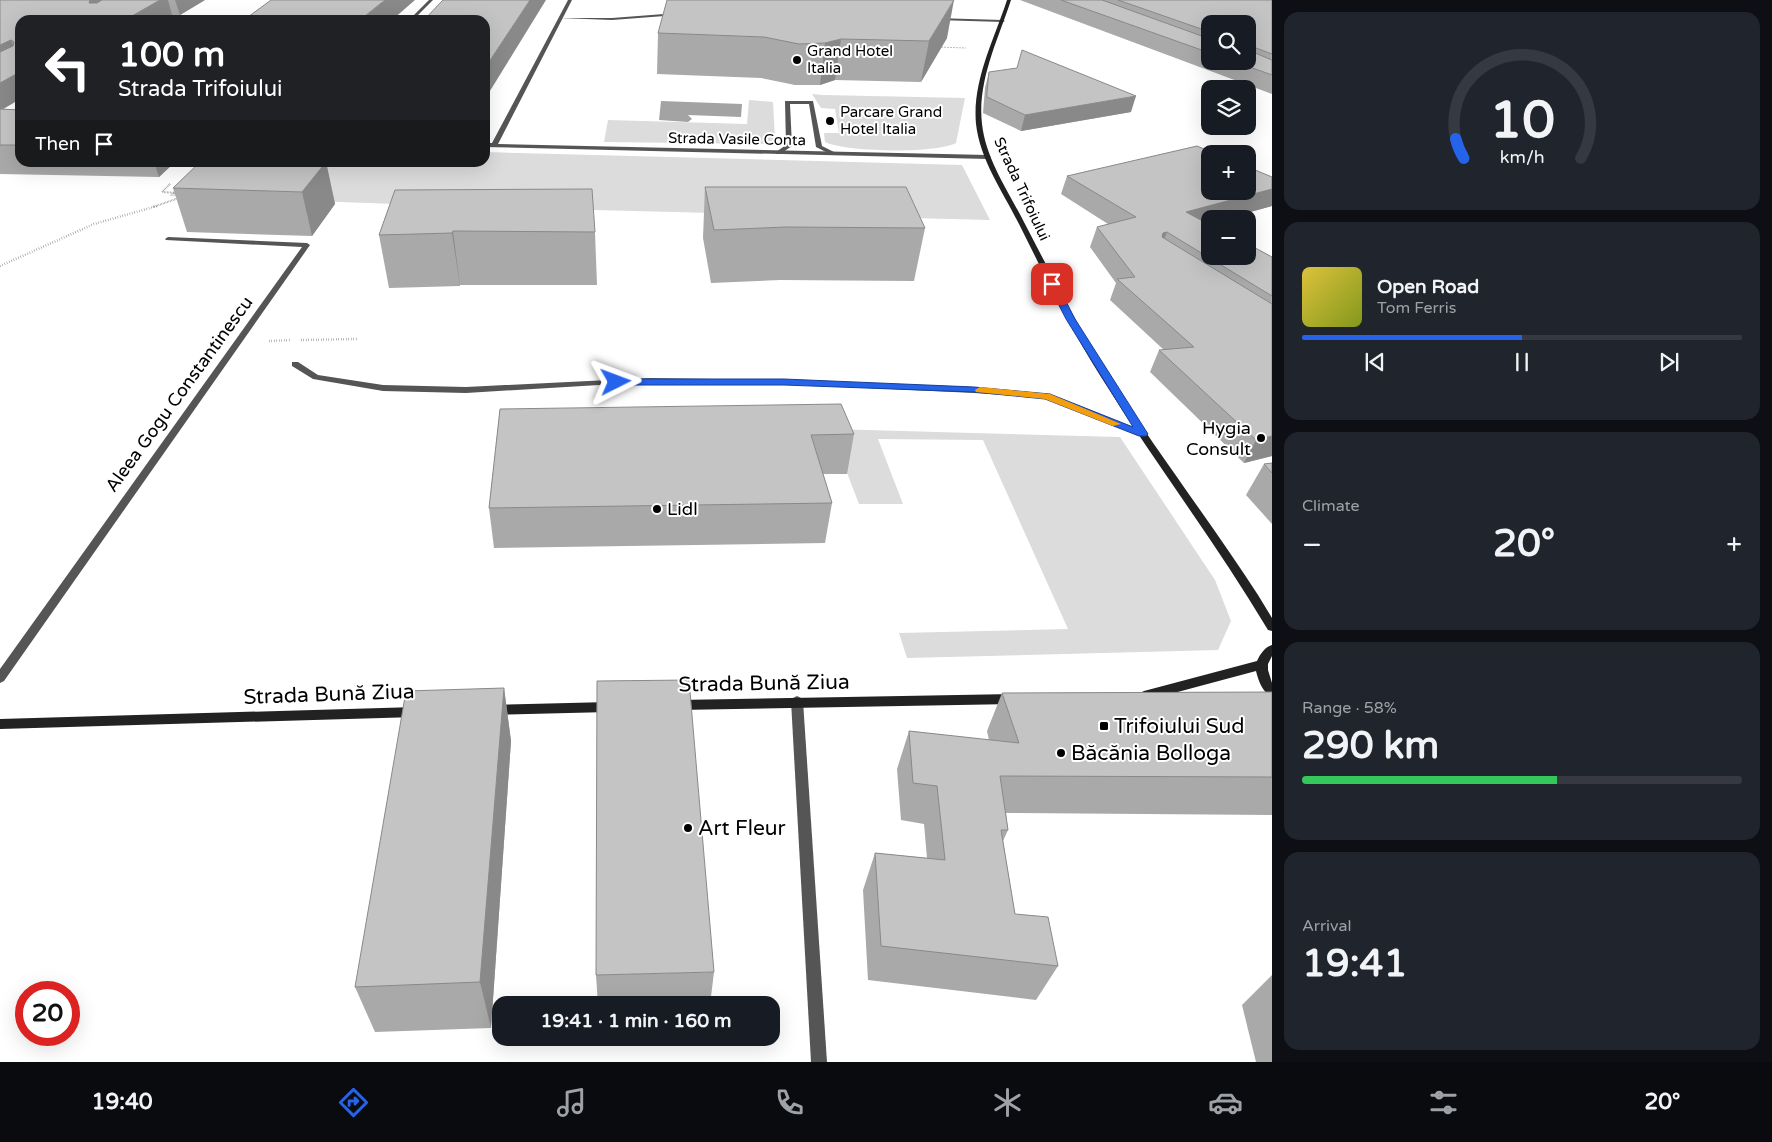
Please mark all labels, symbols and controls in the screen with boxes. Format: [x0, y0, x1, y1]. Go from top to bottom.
map controls [1201, 15, 1256, 265]
button: search [1201, 15, 1256, 70]
text: 100 m [118, 34, 225, 76]
icon: left [35, 35, 100, 100]
place label: Grand Hotel Italia [807, 42, 893, 77]
marker: Grand Hotel Italia [791, 54, 803, 66]
text: Strada Trifoiului [118, 76, 283, 102]
button: layers [1201, 80, 1256, 135]
text: 10 [1489, 89, 1555, 152]
place label: Parcare Grand Hotel Italia [840, 103, 942, 138]
marker: Parcare Grand Hotel Italia [824, 115, 836, 127]
street label: Strada Vasile Conta [668, 129, 806, 149]
icon: arrive [90, 130, 118, 158]
text: Then [35, 133, 80, 155]
street label: Strada Trifoiului [990, 134, 1054, 244]
button: + [1201, 145, 1256, 200]
text: km/h [1500, 147, 1544, 168]
button: − [1201, 210, 1256, 265]
pin [1031, 263, 1073, 305]
icon: arrive [1038, 270, 1066, 298]
text: Open Road [1377, 276, 1479, 298]
street label: Aleea Gogu Constantinescu [101, 292, 257, 496]
text: Tom Ferris [1377, 298, 1456, 318]
icon: previous [1361, 348, 1389, 376]
icon: pause [1508, 348, 1536, 376]
icon: next [1655, 348, 1683, 376]
position arrow [589, 355, 641, 407]
place label: Hygia Consult [1186, 417, 1251, 460]
marker: Hygia Consult [1255, 432, 1267, 444]
text: Climate [1302, 496, 1360, 516]
place label: Lidl [667, 498, 698, 520]
marker: Lidl [651, 503, 663, 515]
text: 20° [1493, 521, 1555, 567]
text: − [1302, 528, 1322, 562]
text: + [1726, 528, 1742, 562]
street label: Strada Bună Ziua [678, 670, 850, 697]
street label: Strada Bună Ziua [243, 679, 415, 710]
text: Range · 58% [1302, 698, 1397, 718]
place label: Trifoiului Sud [1114, 714, 1245, 739]
marker: Trifoiului Sud [1098, 720, 1110, 732]
text: 290 km [1302, 723, 1439, 769]
place label: Băcănia Bolloga [1071, 741, 1231, 766]
marker: Băcănia Bolloga [1055, 747, 1067, 759]
place label: Art Fleur [698, 816, 786, 841]
marker: Art Fleur [682, 822, 694, 834]
text: Arrival [1302, 916, 1351, 936]
text: 19:41 [1302, 941, 1407, 987]
speed limit sign: 20 [15, 981, 80, 1046]
text: 19:41 · 1 min · 160 m [540, 1010, 732, 1032]
icon: directions [336, 1085, 371, 1120]
icon: music [554, 1085, 589, 1120]
icon: phone [772, 1085, 807, 1120]
icon: climate [990, 1085, 1025, 1120]
icon: car [1208, 1085, 1243, 1120]
icon: filters [1426, 1085, 1461, 1120]
text: 19:40 [92, 1089, 153, 1115]
text: 20° [1644, 1089, 1680, 1115]

